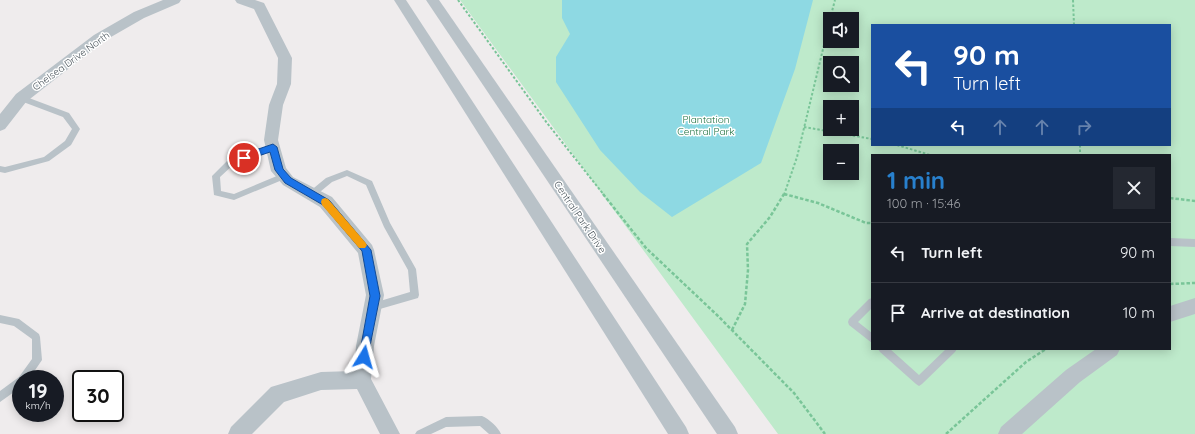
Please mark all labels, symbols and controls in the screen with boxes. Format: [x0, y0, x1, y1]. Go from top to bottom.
map controls [823, 12, 859, 180]
button: sound [823, 12, 859, 48]
street label: Chelsea Drive North [30, 29, 112, 93]
text: 90 m [953, 37, 1020, 72]
icon: left [887, 40, 939, 92]
button: search [823, 56, 859, 92]
text: Turn left [953, 72, 1021, 95]
button: + [823, 100, 859, 136]
park label: Plantation Central Park [677, 113, 735, 138]
icon: left [947, 116, 969, 138]
icon: ahead [989, 116, 1011, 138]
icon: ahead [1031, 116, 1053, 138]
icon: right [1073, 116, 1095, 138]
pin [227, 141, 261, 175]
button: − [823, 144, 859, 180]
icon: arrive [233, 147, 255, 169]
text: 1 min [887, 165, 945, 195]
button: close [1113, 167, 1155, 209]
street label: Central Park Drive [551, 178, 609, 256]
text: 100 m · 15:46 [887, 195, 961, 211]
icon: left [887, 242, 909, 264]
text: Turn left [921, 243, 983, 262]
text: 90 m [1120, 243, 1155, 262]
icon: arrive [887, 302, 909, 324]
text: Arrive at destination [921, 303, 1070, 322]
text: 10 m [1123, 303, 1155, 322]
position arrow [343, 336, 385, 378]
speed limit sign: 30 [72, 370, 124, 422]
text: 19 [28, 378, 48, 403]
text: km/h [25, 399, 51, 412]

